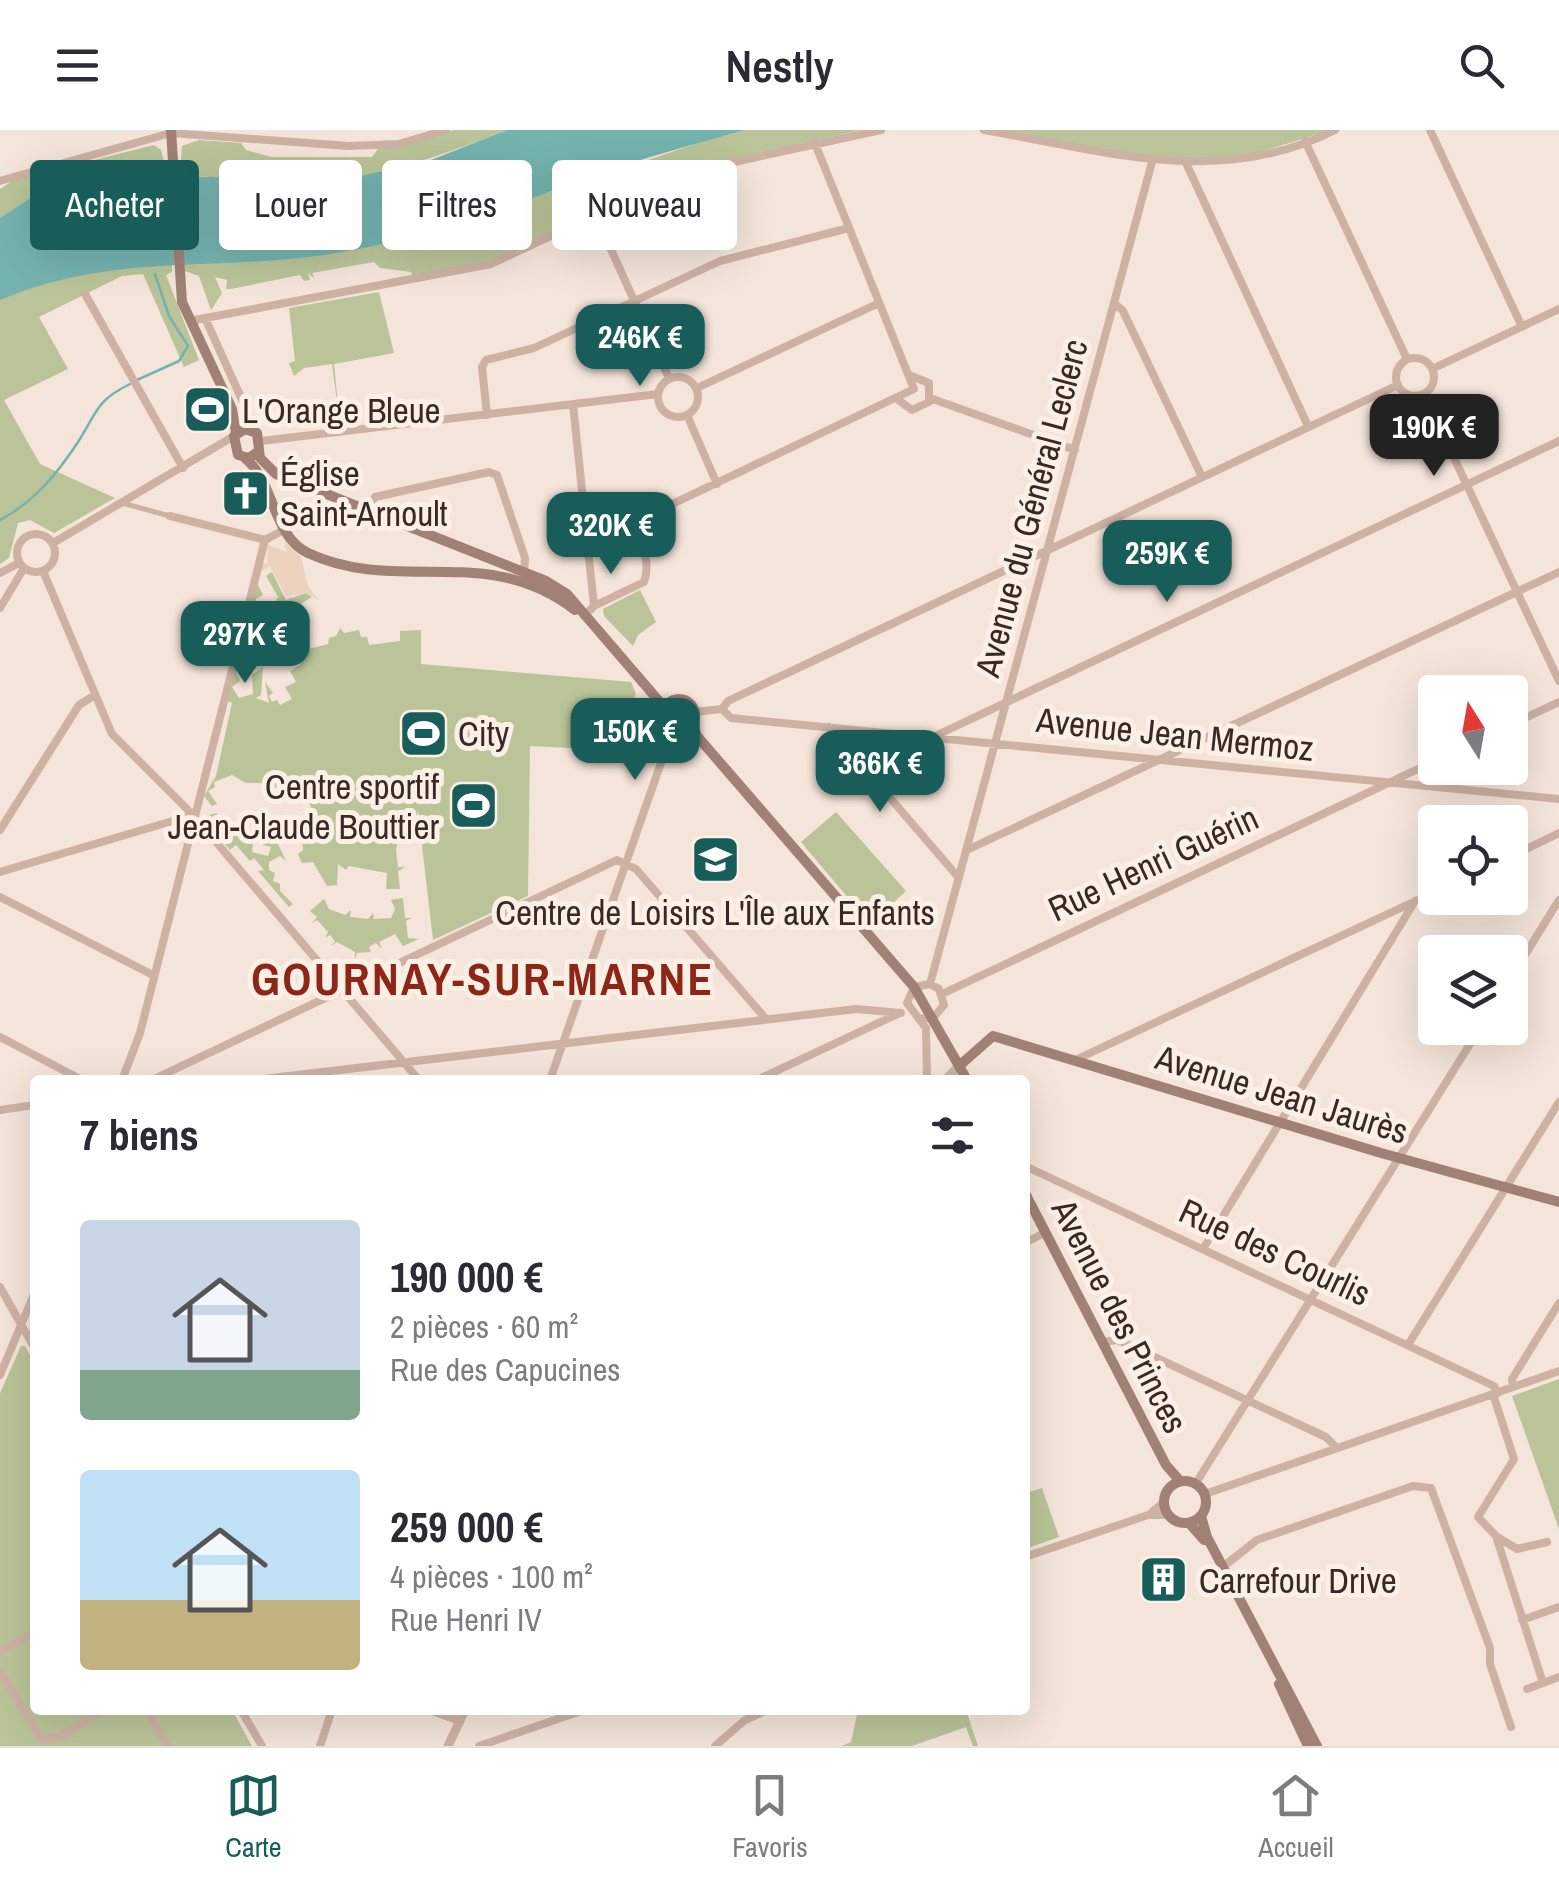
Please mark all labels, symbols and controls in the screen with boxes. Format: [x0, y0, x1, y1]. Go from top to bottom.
text: Nestly [726, 35, 833, 96]
icon: menu [50, 38, 105, 93]
icon: search [1454, 38, 1509, 93]
chip: Acheter [30, 160, 199, 250]
chip: Louer [219, 160, 362, 250]
chip: Filtres [382, 160, 532, 250]
chip: Nouveau [552, 160, 737, 250]
pin: 246K € [559, 304, 721, 389]
text: 246K € [598, 315, 682, 358]
street label: Avenue du Général Leclerc [963, 334, 1099, 683]
sports icon: L'Orange Bleue [181, 384, 233, 436]
place label: L'Orange Bleue [242, 387, 441, 434]
pin: 190K € [1353, 394, 1515, 479]
text: 190K € [1392, 405, 1476, 448]
place label: Église Saint-Arnoult [280, 450, 448, 537]
church icon: Église Saint-Arnoult [219, 467, 271, 519]
pin: 320K € [530, 492, 692, 577]
text: 320K € [569, 503, 653, 546]
pin: 259K € [1086, 520, 1248, 605]
text: 259K € [1125, 531, 1209, 574]
pin: 297K € [164, 601, 326, 686]
text: 297K € [203, 612, 287, 655]
north arrow [1418, 675, 1528, 785]
map controls [1418, 675, 1528, 1045]
street label: Avenue Jean Mermoz [1033, 696, 1316, 772]
pin: 150K € [554, 698, 716, 783]
sports icon: City [397, 707, 449, 759]
text: 150K € [593, 709, 677, 752]
place label: City [458, 710, 510, 757]
pin: 366K € [799, 730, 961, 815]
text: 366K € [838, 741, 922, 784]
place label: Centre sportif Jean-Claude Bouttier [168, 763, 439, 850]
sports icon: Centre sportif Jean-Claude Bouttier [448, 780, 500, 832]
street label: Rue Henri Guérin [1040, 794, 1266, 932]
button: locate [1418, 805, 1528, 915]
school or university icon: Centre de Loisirs L'Île aux Enfants [689, 834, 741, 886]
place label: Centre de Loisirs L'Île aux Enfants [495, 889, 935, 936]
button: layers [1418, 935, 1528, 1045]
district label: GOURNAY-SUR-MARNE [251, 948, 715, 1009]
street label: Avenue Jean Jaurès [1149, 1033, 1414, 1155]
text: 7 biens [80, 1107, 199, 1163]
icon: filters [925, 1108, 980, 1163]
street label: Rue des Courlis [1172, 1187, 1378, 1317]
street label: Avenue des Princes [1040, 1190, 1199, 1441]
text: 190 000 € [390, 1249, 543, 1305]
icon: home [160, 1260, 280, 1380]
text: 2 pièces · 60 m² [390, 1305, 578, 1348]
text: Rue des Capucines [390, 1348, 620, 1391]
text: 259 000 € [390, 1499, 543, 1555]
icon: home [160, 1510, 280, 1630]
building icon: Carrefour Drive [1138, 1554, 1190, 1606]
text: 4 pièces · 100 m² [390, 1555, 593, 1598]
place label: Carrefour Drive [1199, 1557, 1397, 1604]
text: Rue Henri IV [390, 1598, 542, 1641]
tab: Carte [225, 1768, 281, 1866]
tab: Favoris [732, 1768, 808, 1866]
tab: Accueil [1258, 1768, 1334, 1866]

